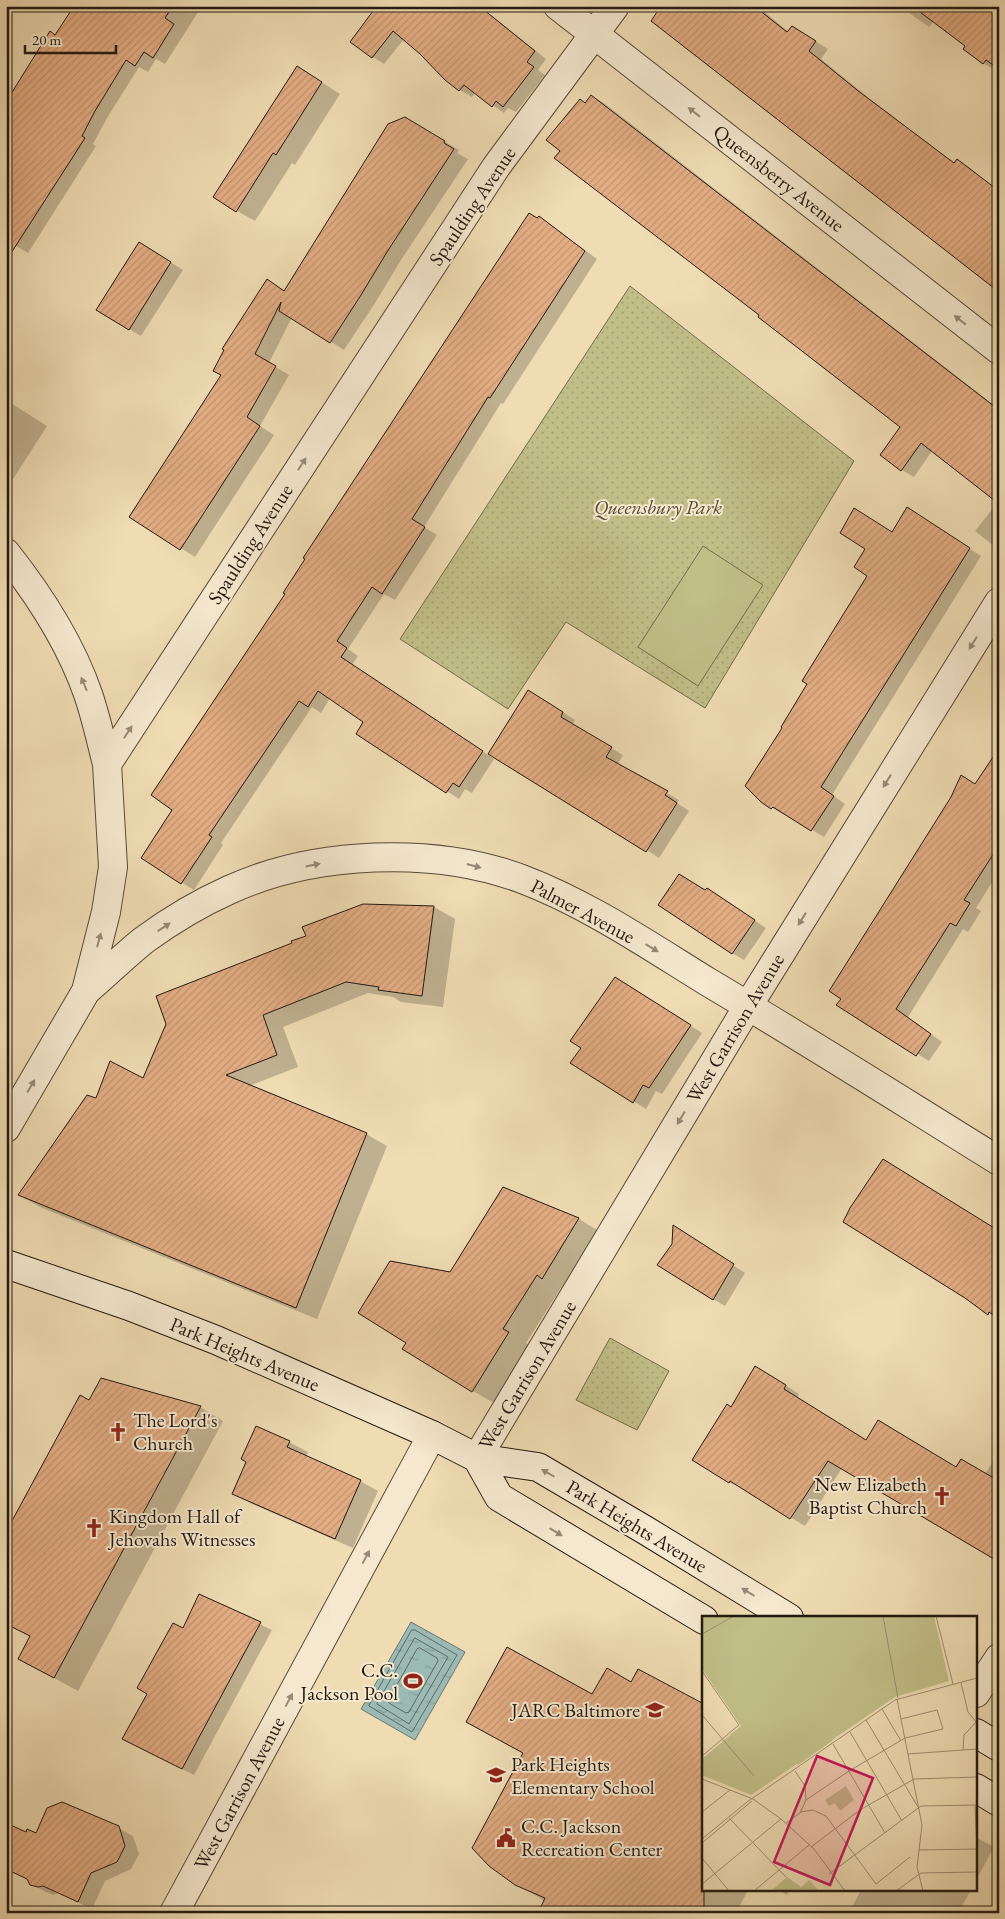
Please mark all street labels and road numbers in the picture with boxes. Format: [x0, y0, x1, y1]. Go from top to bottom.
street label: Queensberry Avenue [708, 119, 850, 238]
street label: Spaulding Avenue [423, 141, 522, 271]
street label: Spaulding Avenue [201, 479, 299, 609]
street label: Palmer Avenue [526, 873, 640, 949]
street label: West Garrison Avenue [680, 948, 790, 1108]
street label: West Garrison Avenue [472, 1295, 582, 1455]
street label: Park Heights Avenue [166, 1311, 324, 1397]
street label: Park Heights Avenue [562, 1474, 712, 1578]
street label: West Garrison Avenue [188, 1712, 290, 1874]

